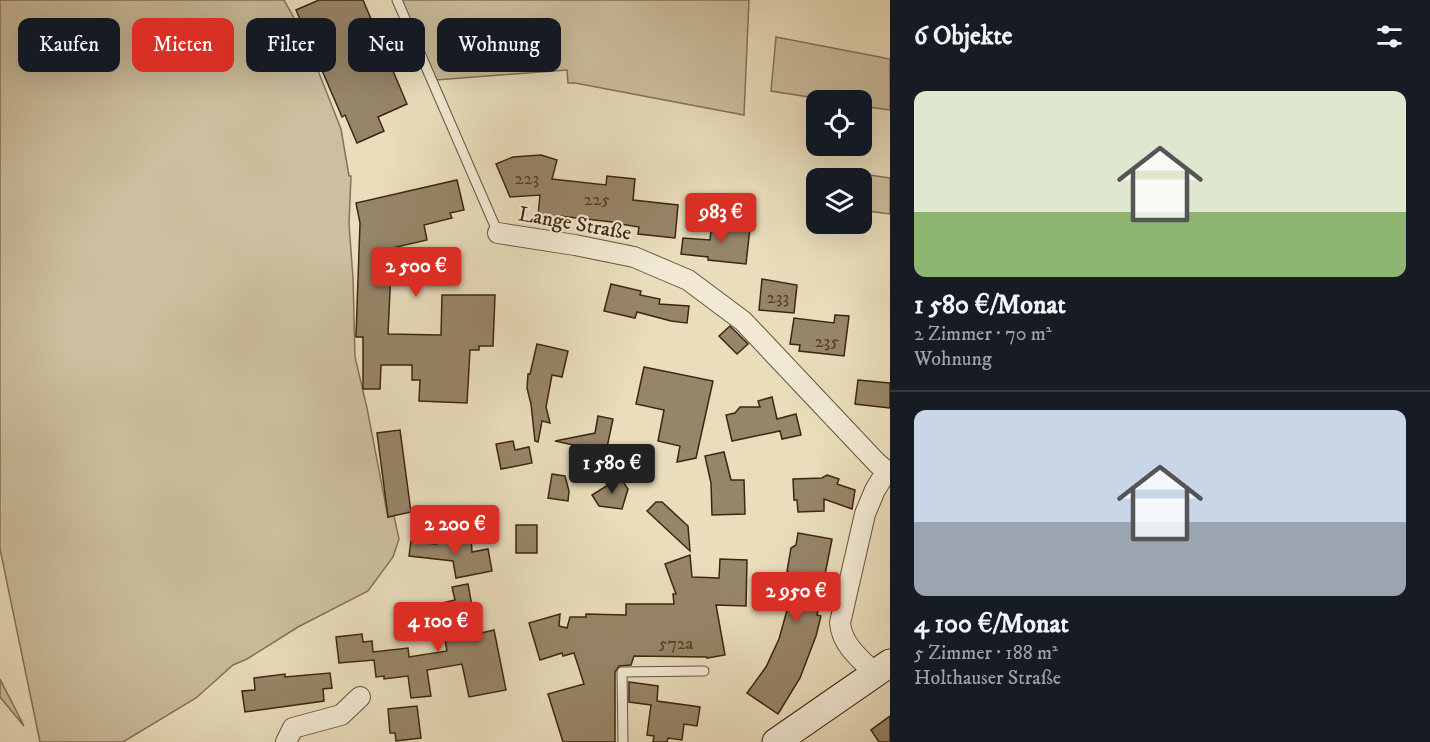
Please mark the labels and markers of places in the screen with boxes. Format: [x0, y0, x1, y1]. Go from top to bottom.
pin: 983 € [679, 193, 763, 244]
pin: 2 500 € [361, 247, 471, 298]
pin: 1 580 € [557, 444, 667, 495]
pin: 2 200 € [400, 505, 510, 556]
pin: 2 950 € [741, 572, 851, 623]
pin: 4 100 € [383, 602, 493, 653]

